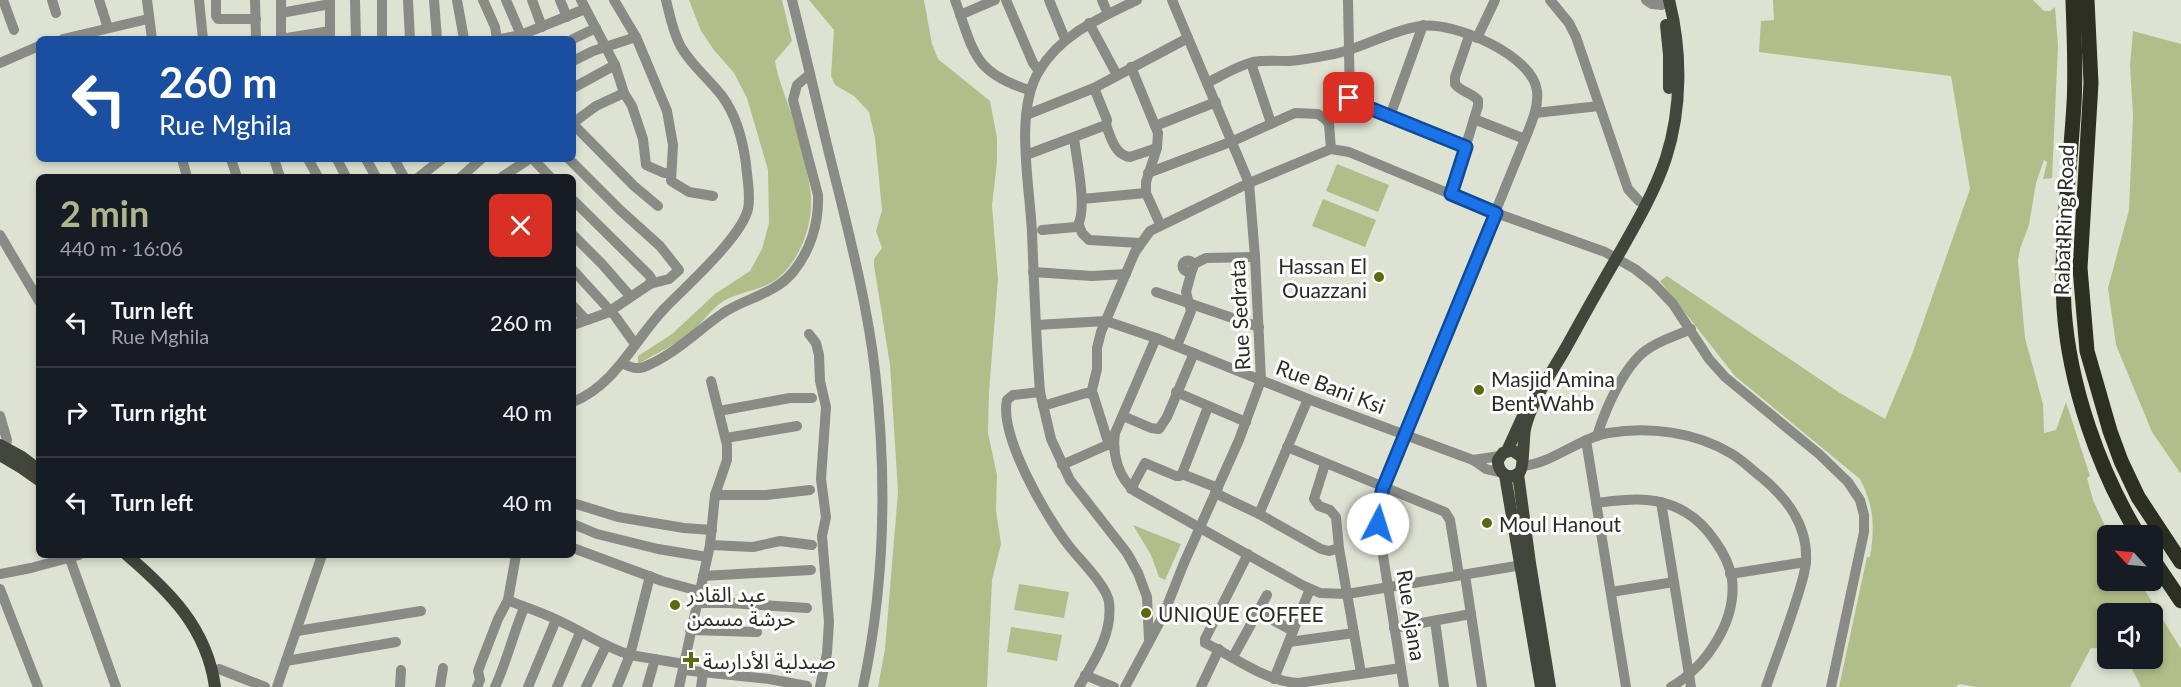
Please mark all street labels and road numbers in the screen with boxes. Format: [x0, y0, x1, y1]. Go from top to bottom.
street label: Rabat Ring Road [2048, 144, 2078, 296]
street label: Rue Sedrata [1224, 259, 1254, 371]
street label: Rue Bani Ksi [1273, 354, 1389, 418]
street label: Rue Ajana [1392, 568, 1432, 662]

